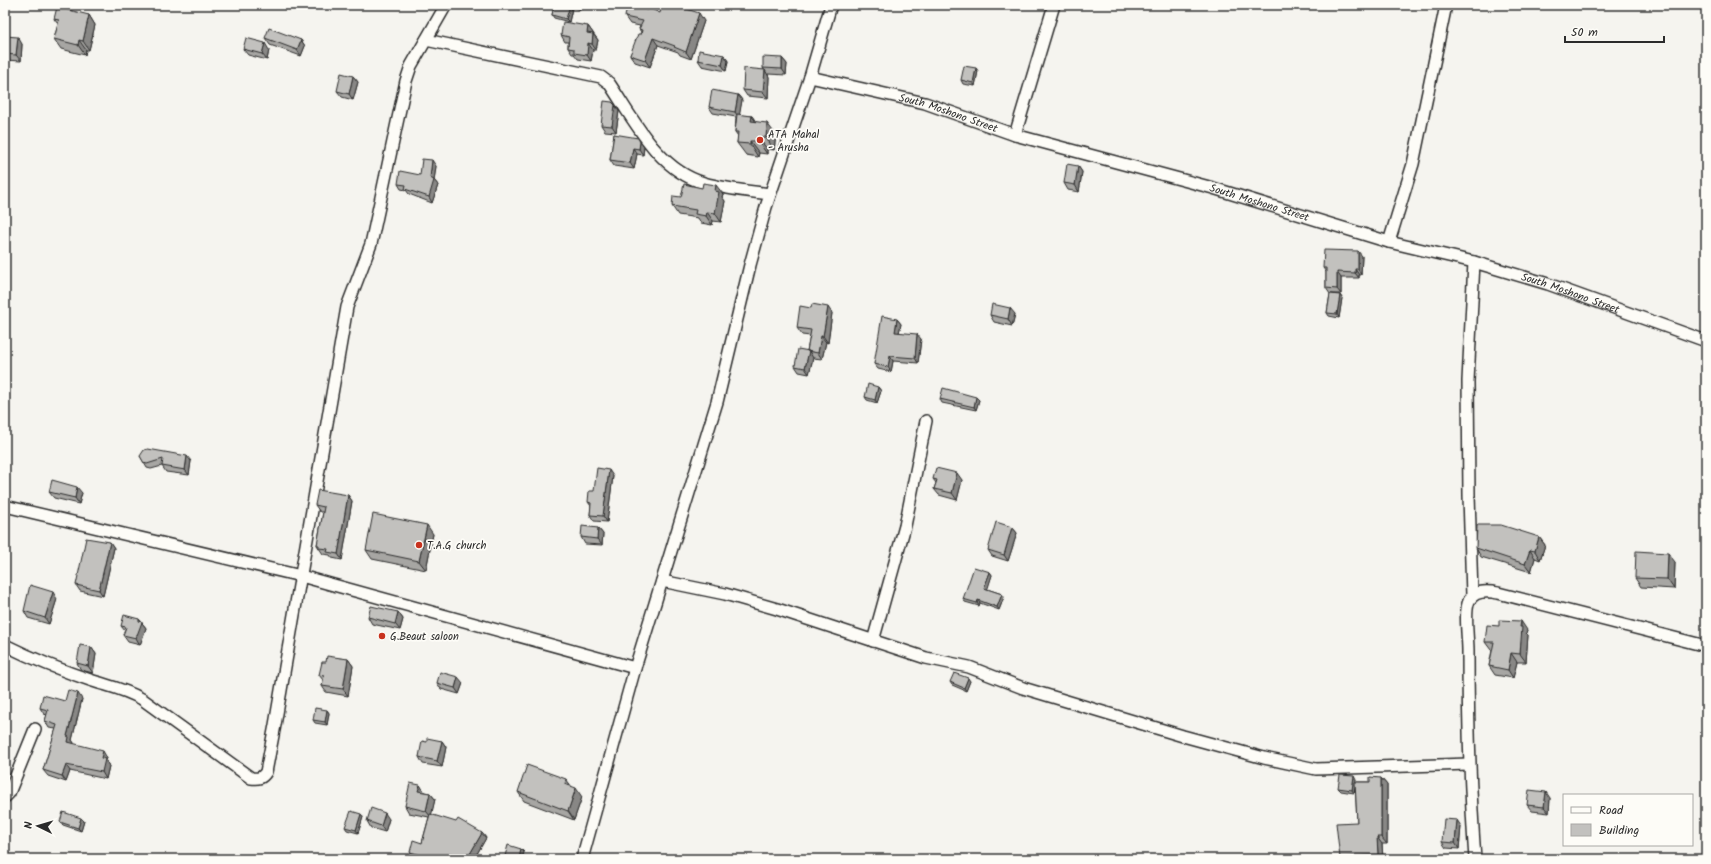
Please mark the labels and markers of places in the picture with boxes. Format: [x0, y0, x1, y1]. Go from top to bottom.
place label: ATA Mahal - Arusha [768, 126, 820, 157]
marker: ATA Mahal - Arusha [755, 135, 765, 145]
place label: T.A.G church [427, 537, 487, 555]
marker: T.A.G church [414, 540, 424, 550]
place label: G.Beaut saloon [390, 628, 459, 646]
marker: G.Beaut saloon [377, 631, 387, 641]

